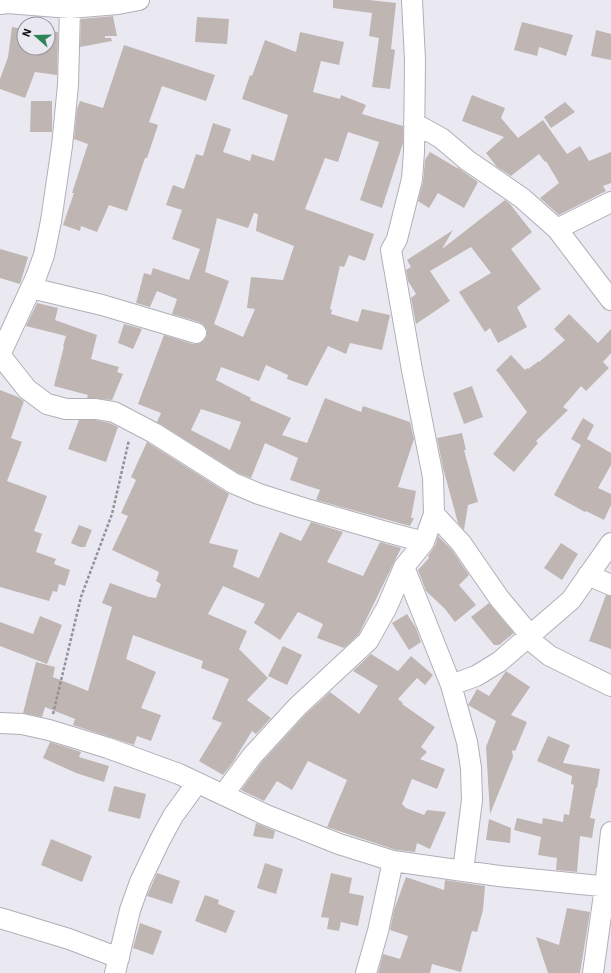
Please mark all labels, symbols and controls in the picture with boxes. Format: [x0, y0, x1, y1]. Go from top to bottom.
north arrow [16, 16, 56, 56]
text: N [19, 26, 35, 39]

